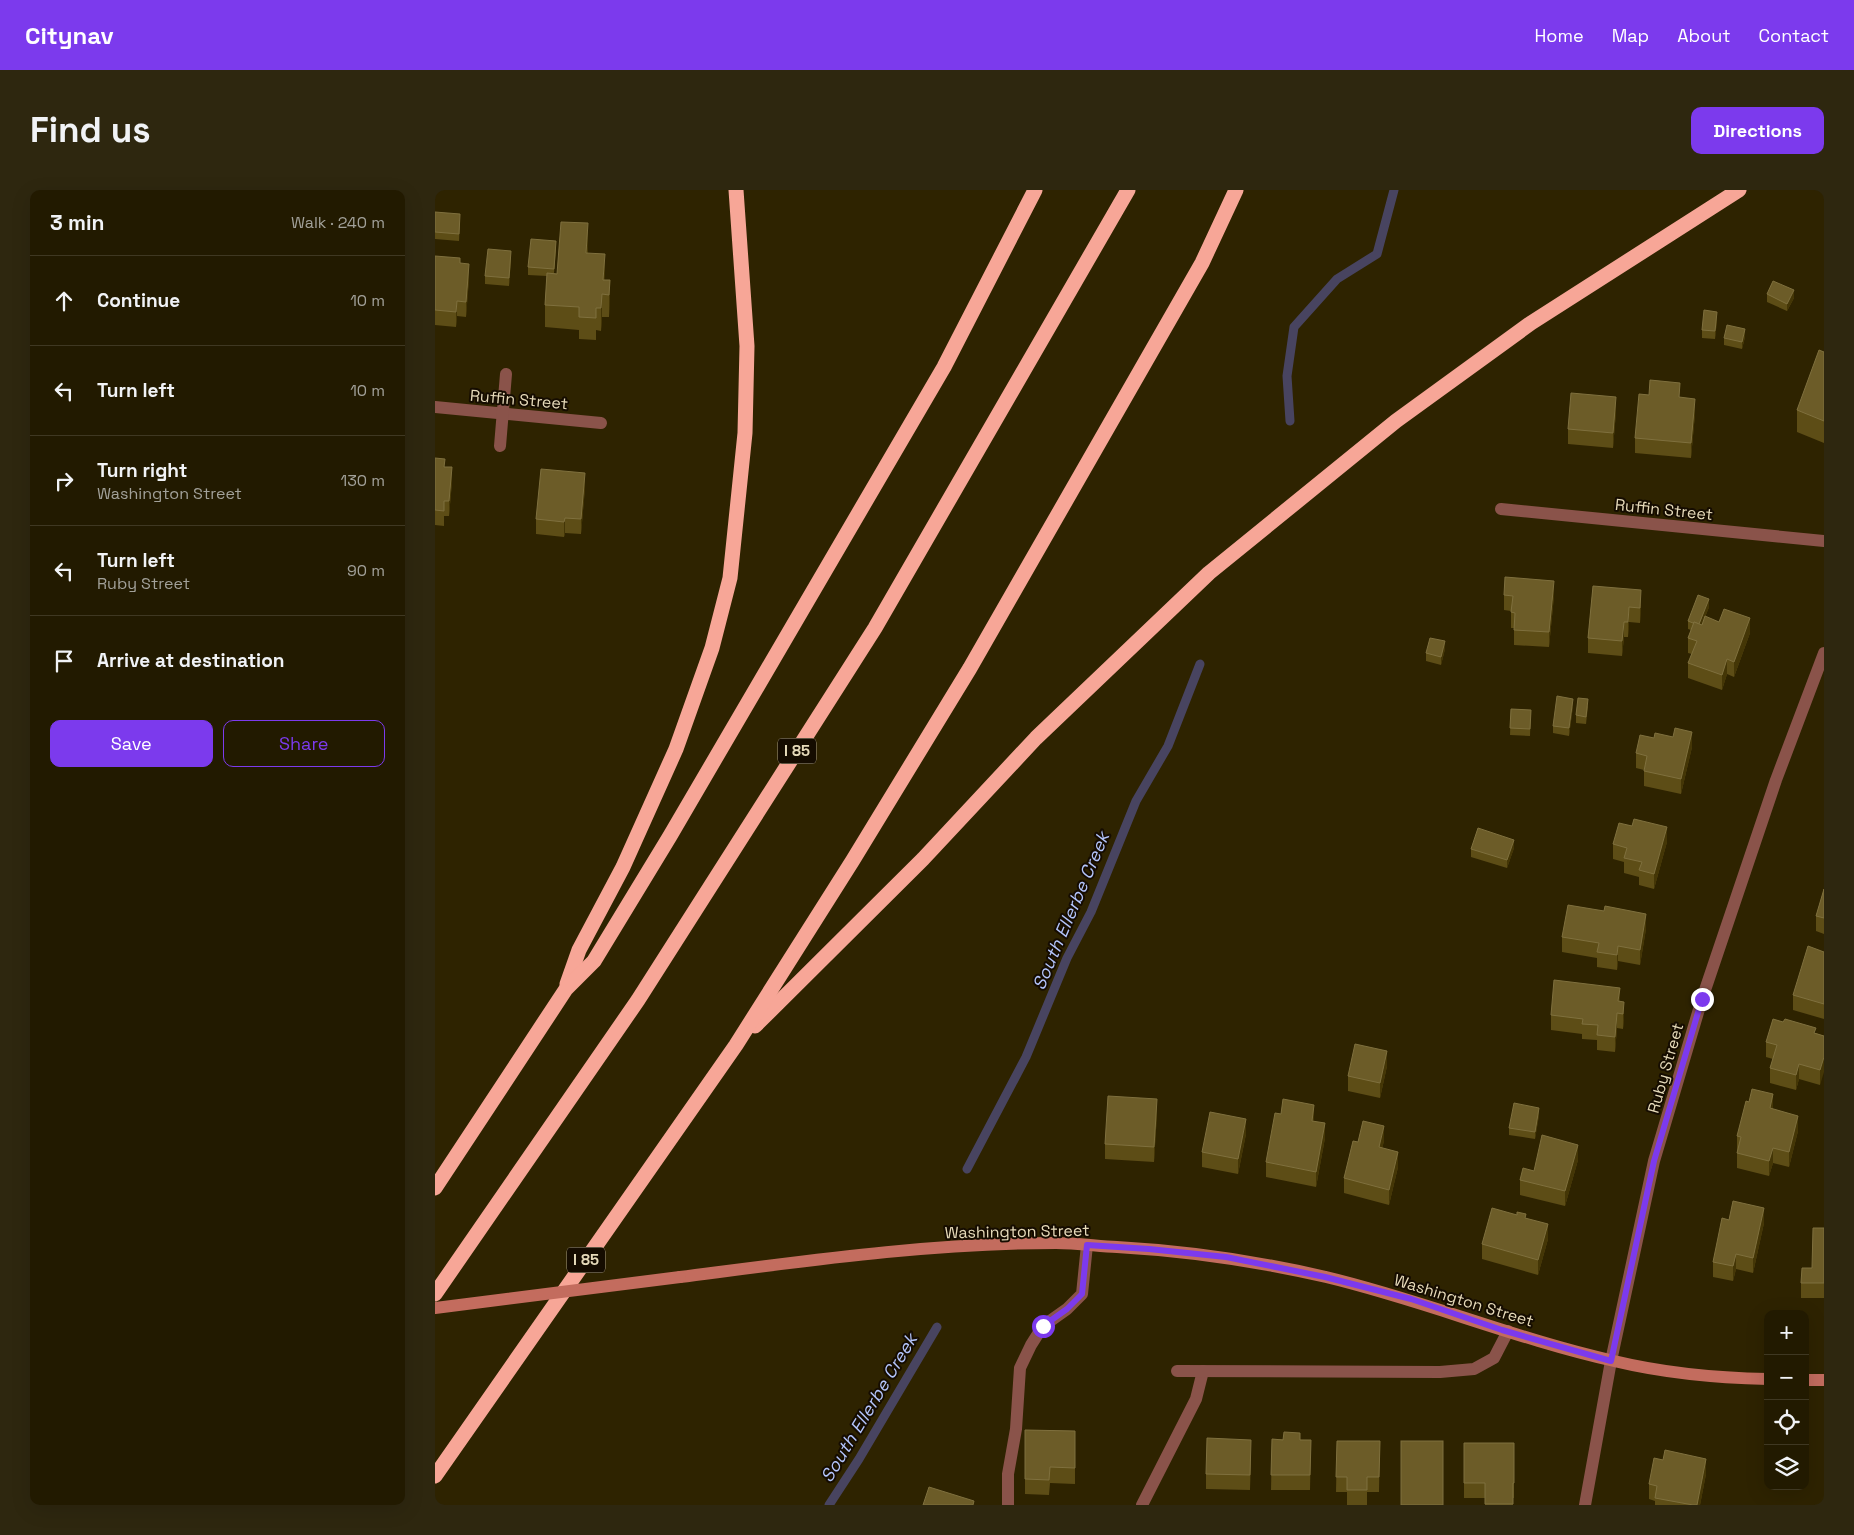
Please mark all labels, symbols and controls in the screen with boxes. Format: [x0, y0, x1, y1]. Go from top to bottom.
text: Citynav [25, 20, 114, 51]
text: Home [1535, 24, 1584, 47]
text: Map [1612, 24, 1649, 47]
text: About [1677, 24, 1731, 47]
text: Contact [1759, 24, 1829, 47]
button: Directions [1691, 107, 1824, 154]
text: Find us [30, 108, 151, 152]
text: 3 min [50, 209, 105, 236]
text: Walk · 240 m [291, 212, 385, 233]
icon: ahead [50, 287, 78, 315]
text: Continue [97, 288, 180, 313]
text: 10 m [350, 290, 385, 311]
icon: left [50, 377, 78, 405]
text: Turn left [97, 378, 175, 403]
text: 10 m [350, 380, 385, 401]
street label: Ruffin Street [469, 385, 569, 414]
text: Turn right [97, 458, 187, 483]
icon: right [50, 467, 78, 495]
text: 130 m [341, 470, 385, 491]
text: Washington Street [97, 483, 242, 504]
street label: Ruffin Street [1614, 494, 1714, 525]
text: Turn left [97, 548, 175, 573]
icon: left [50, 557, 78, 585]
text: 90 m [347, 560, 385, 581]
text: Ruby Street [97, 573, 190, 594]
icon: arrive [50, 647, 78, 675]
text: Arrive at destination [97, 648, 285, 673]
button: Save [50, 720, 213, 767]
button: Share [223, 720, 385, 767]
road number: I 85 [778, 738, 816, 764]
water label: South Ellerbe Creek [1027, 826, 1115, 993]
route end [1691, 988, 1714, 1011]
street label: Ruby Street [1643, 1021, 1688, 1116]
street label: Washington Street [944, 1220, 1090, 1243]
road number: I 85 [567, 1248, 605, 1272]
street label: Washington Street [1391, 1269, 1536, 1332]
map controls [1764, 1310, 1809, 1490]
button: + [1764, 1310, 1809, 1355]
route start [1032, 1315, 1055, 1338]
water label: South Ellerbe Creek [815, 1327, 923, 1486]
button: − [1764, 1355, 1809, 1400]
button: locate [1764, 1400, 1809, 1445]
button: layers [1764, 1445, 1809, 1490]

